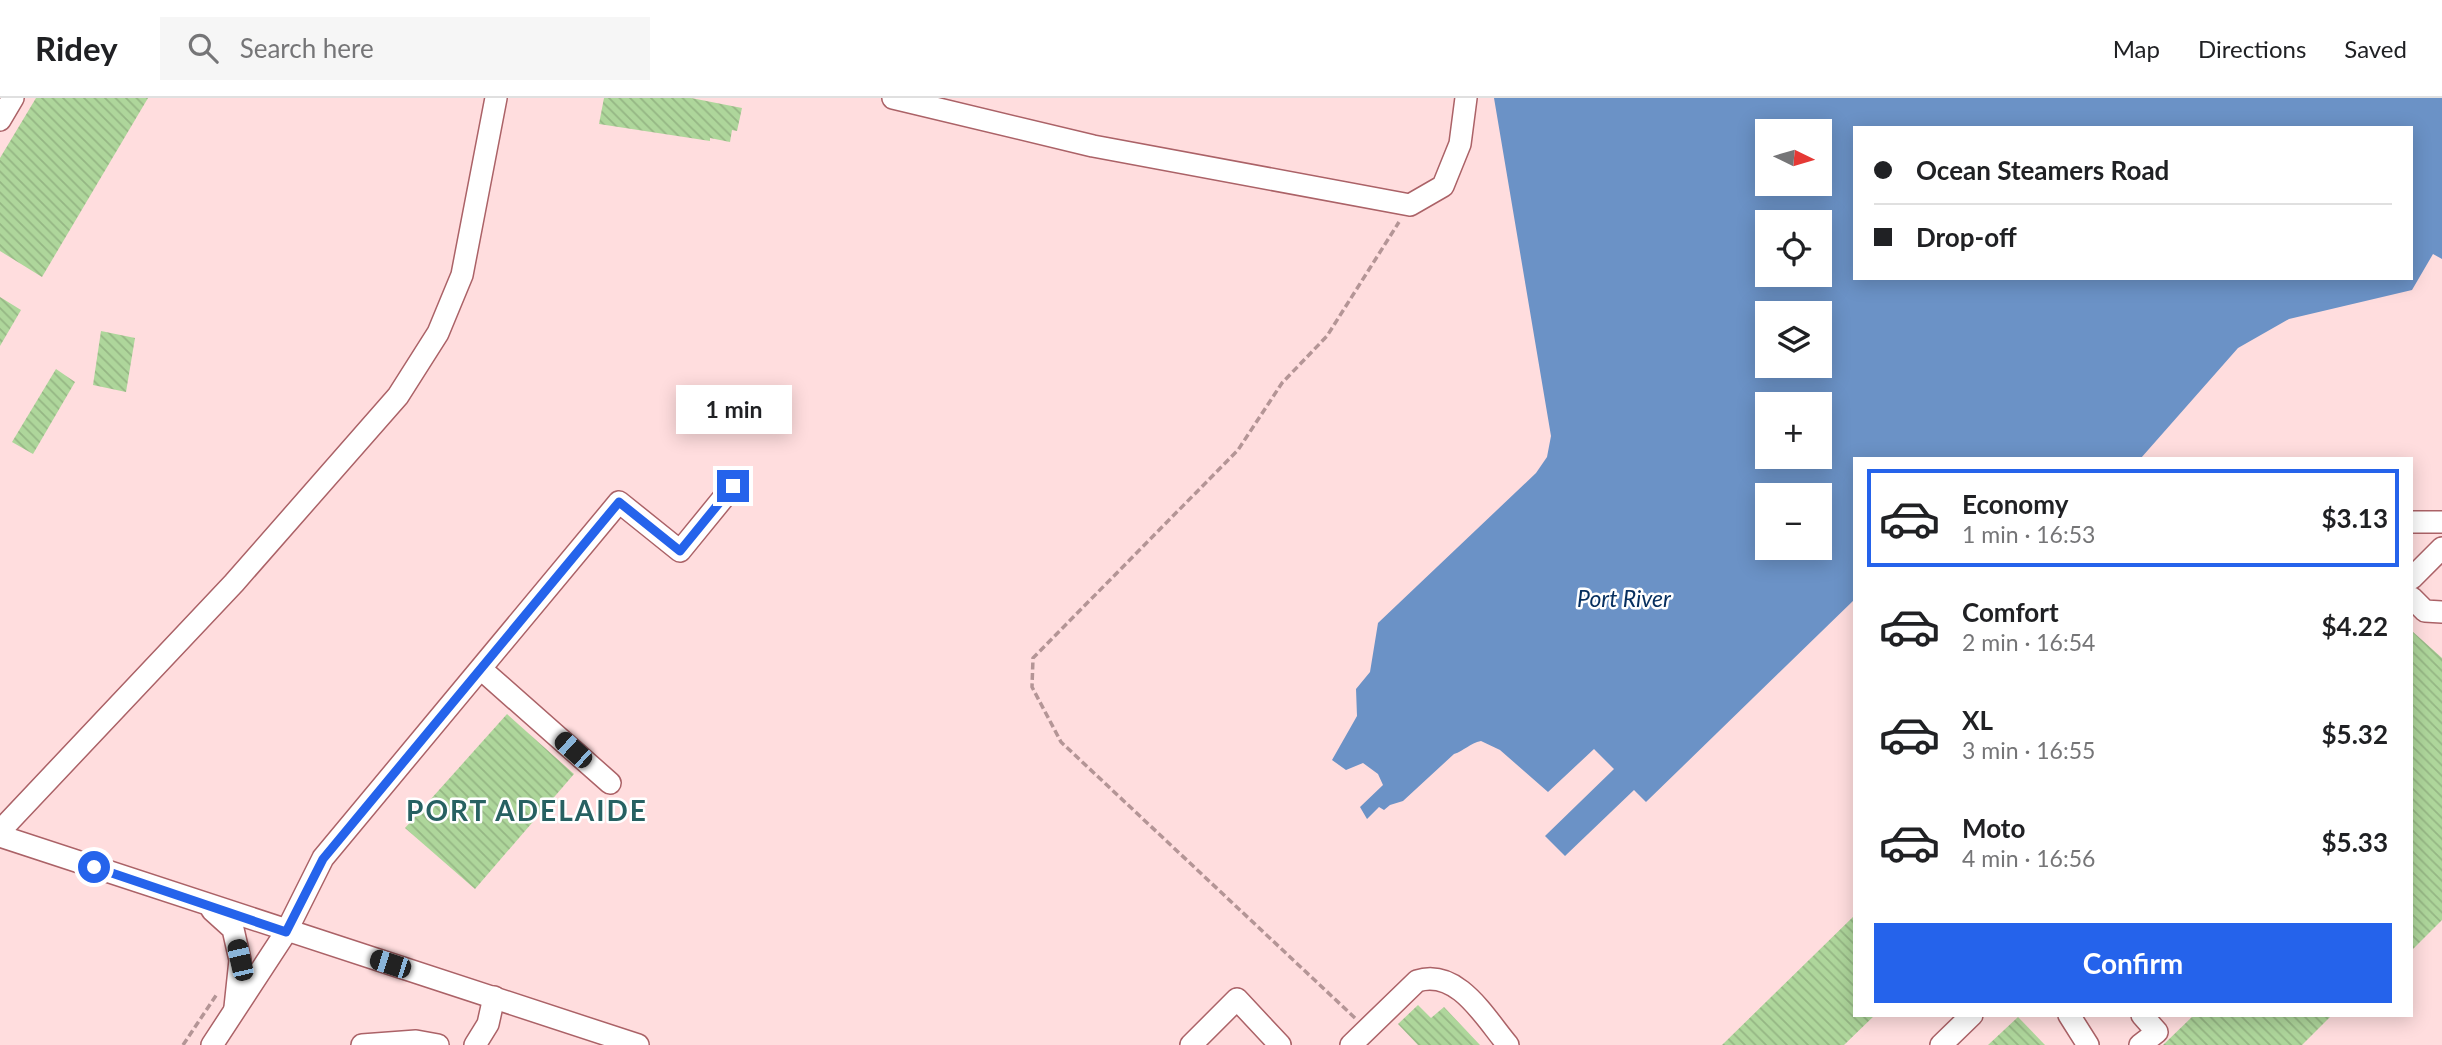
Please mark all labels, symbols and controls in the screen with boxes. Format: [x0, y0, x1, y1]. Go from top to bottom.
search box [160, 17, 650, 80]
text: Ridey [35, 28, 118, 68]
icon: search [184, 29, 222, 67]
text: Search here [240, 32, 374, 64]
text: Map [2113, 34, 2160, 63]
text: Directions [2198, 34, 2306, 63]
text: Saved [2344, 34, 2407, 63]
north arrow [1755, 119, 1832, 196]
map controls [1755, 119, 1832, 560]
text: Ocean Steamers Road [1916, 154, 2169, 186]
button: locate [1755, 210, 1832, 287]
text: Drop-off [1916, 221, 2017, 253]
button: layers [1755, 301, 1832, 378]
callout: 1 min [675, 384, 791, 434]
button: + [1755, 392, 1832, 469]
text: 1 min [705, 395, 763, 423]
route end [717, 470, 749, 502]
button: − [1755, 483, 1832, 560]
icon: car [1878, 487, 1941, 550]
text: Economy [1962, 488, 2068, 520]
text: $3.13 [2322, 502, 2388, 534]
text: 1 min · 16:53 [1962, 520, 2095, 548]
water label: Port River [1577, 584, 1672, 612]
icon: car [1878, 595, 1941, 658]
text: Comfort [1962, 596, 2059, 628]
text: $4.22 [2322, 610, 2388, 642]
text: 2 min · 16:54 [1962, 628, 2095, 656]
icon: car [1878, 703, 1941, 766]
text: XL [1962, 704, 1993, 736]
text: $5.32 [2322, 718, 2388, 750]
car [551, 728, 596, 772]
text: 3 min · 16:55 [1962, 736, 2095, 764]
district label: PORT ADELAIDE [406, 793, 648, 827]
icon: car [1878, 811, 1941, 874]
text: Moto [1962, 812, 2025, 844]
text: $5.33 [2322, 826, 2388, 858]
text: 4 min · 16:56 [1962, 844, 2095, 872]
route start [78, 851, 110, 883]
button: Confirm [1874, 923, 2392, 1003]
car [226, 937, 255, 983]
car [367, 948, 414, 980]

